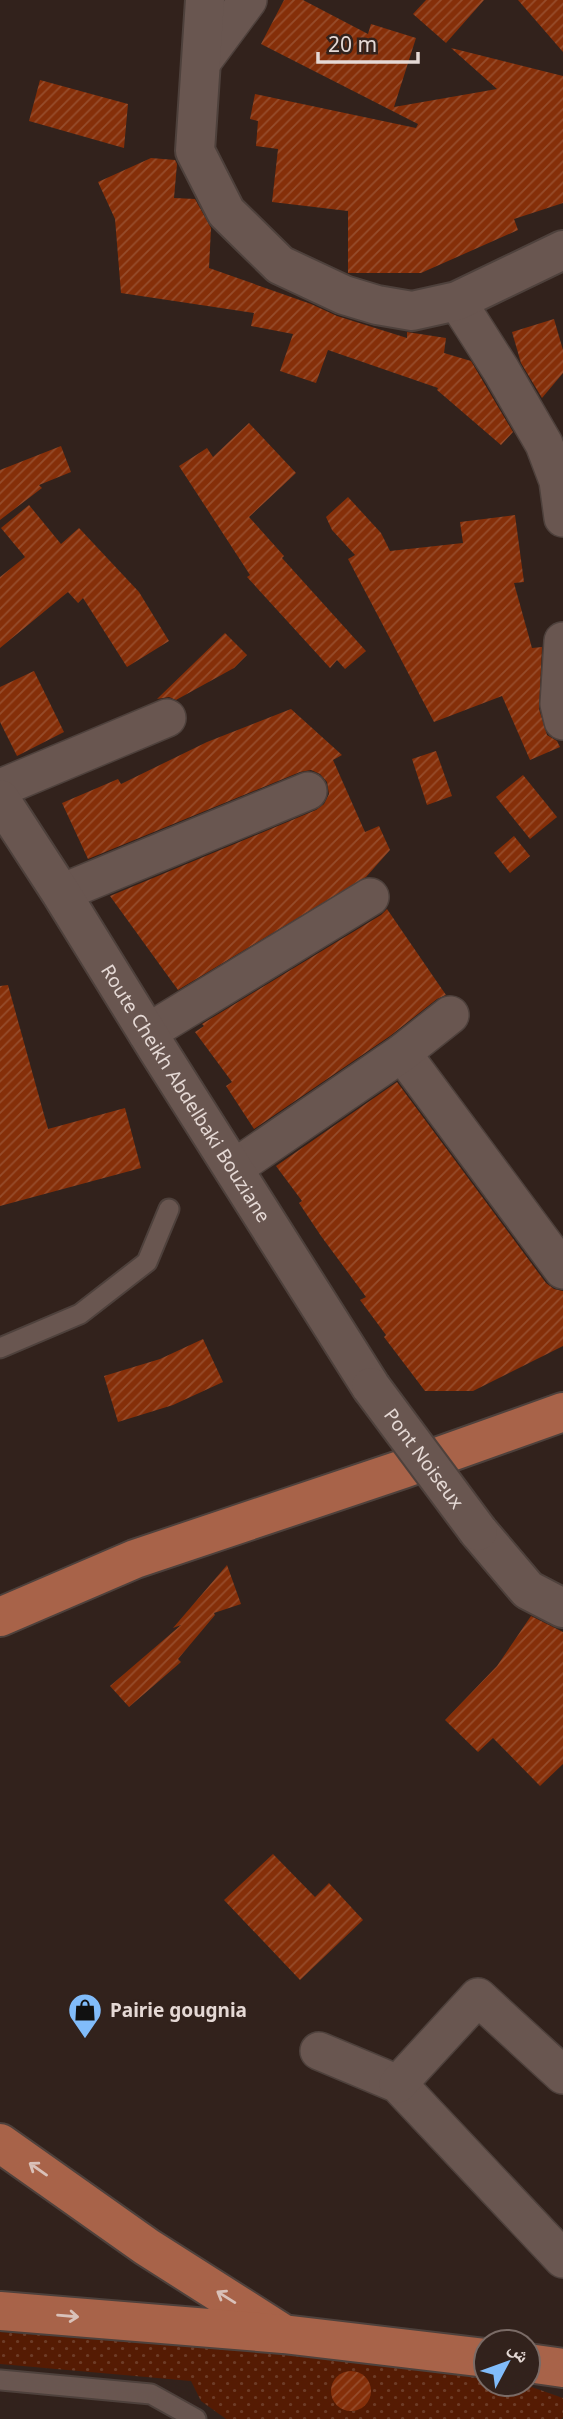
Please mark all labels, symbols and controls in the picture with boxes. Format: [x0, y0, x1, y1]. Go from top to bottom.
scale bar [318, 21, 418, 65]
text: 20 m [328, 30, 377, 58]
street label: Route Cheikh Abdelbaki Bouziane [95, 959, 277, 1227]
street label: Pont Noiseux [378, 1403, 470, 1514]
shop icon: Pairie gougnia [66, 1991, 104, 2040]
place label: Pairie gougnia [110, 1997, 247, 2023]
one-way arrow [29, 2162, 48, 2176]
one-way arrow [216, 2290, 236, 2304]
one-way arrow [56, 2310, 79, 2323]
north arrow [472, 2328, 542, 2398]
text: ش [503, 2336, 536, 2368]

